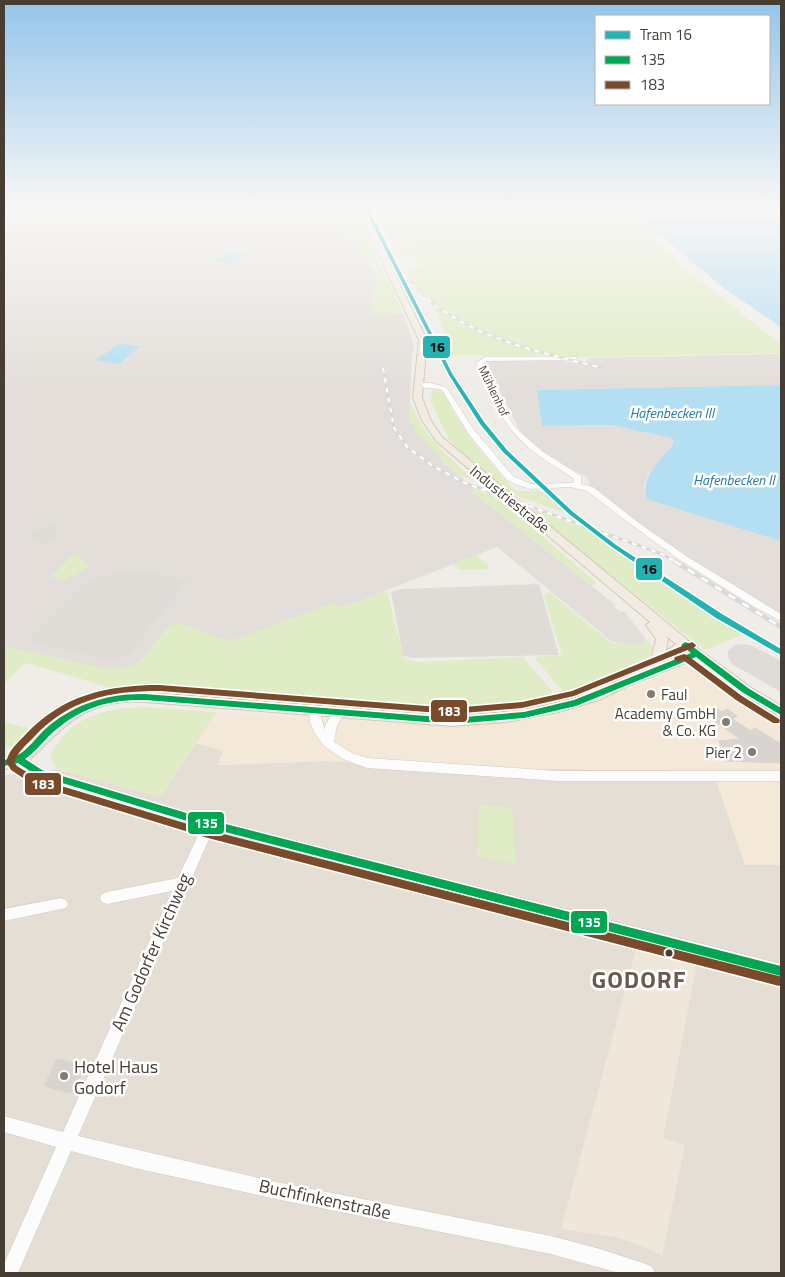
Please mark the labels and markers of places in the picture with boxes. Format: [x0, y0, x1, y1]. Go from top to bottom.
place label: Faul [661, 683, 687, 706]
marker: Faul [645, 688, 657, 700]
place label: Academy GmbH & Co. KG [615, 702, 716, 742]
marker: Academy GmbH & Co. KG [720, 716, 732, 728]
place label: Pier 2 [705, 741, 742, 764]
marker: Pier 2 [746, 746, 758, 758]
unlabelled marker [664, 948, 674, 958]
place label: Hotel Haus Godorf [74, 1053, 158, 1101]
marker: Hotel Haus Godorf [58, 1070, 70, 1082]

